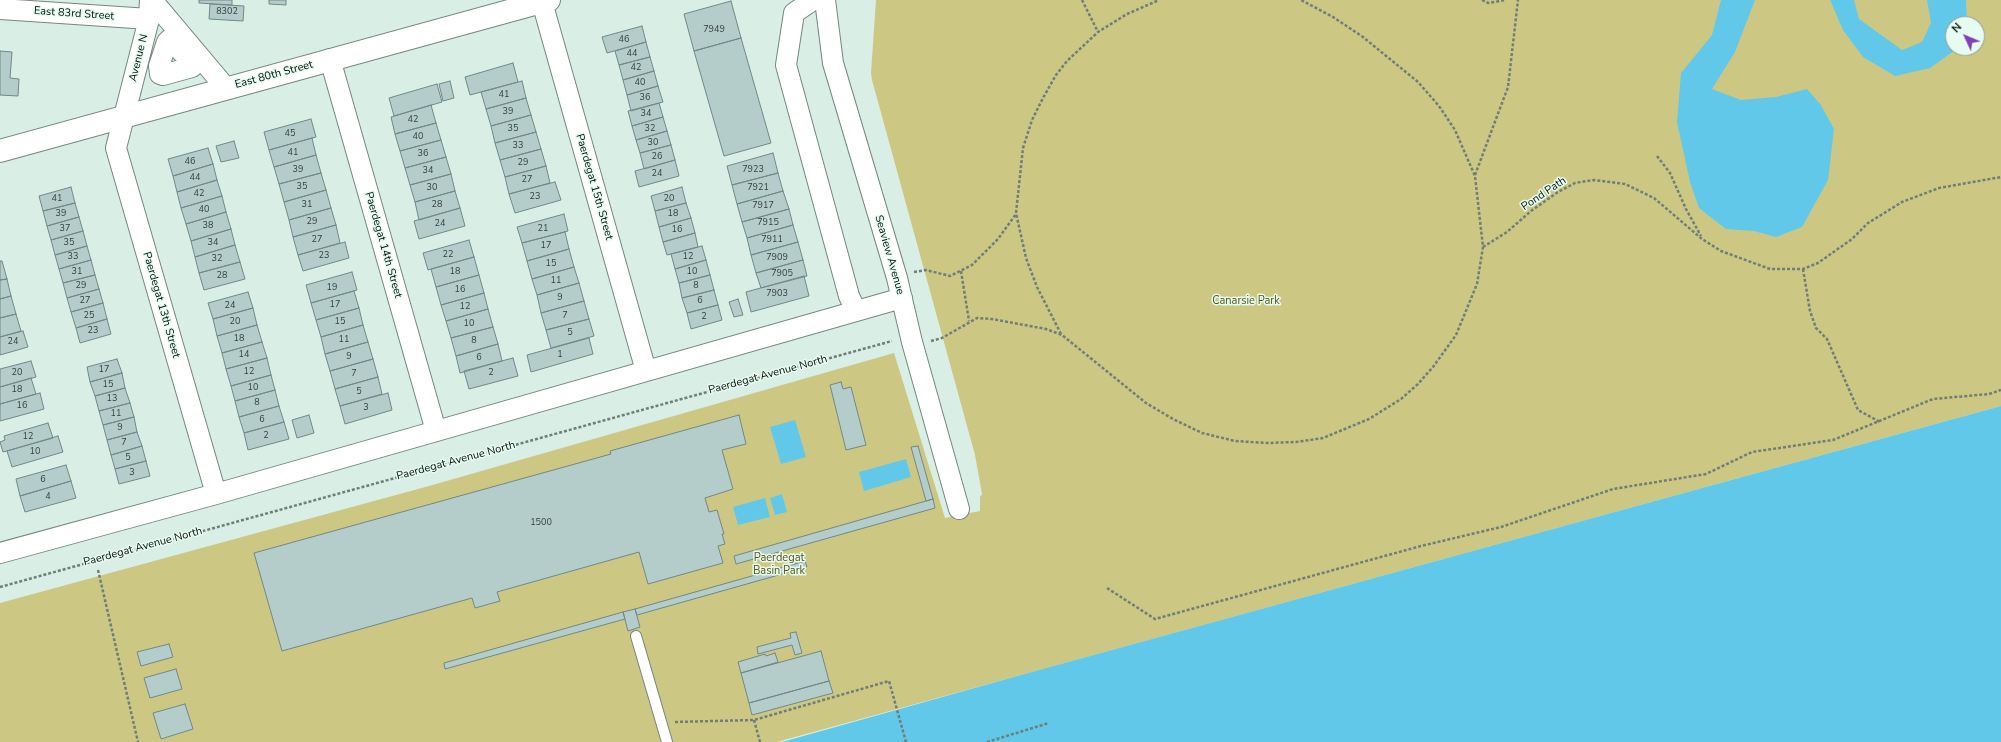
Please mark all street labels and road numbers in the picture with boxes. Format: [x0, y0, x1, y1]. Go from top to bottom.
street label: East 83rd Street [33, 5, 115, 23]
street label: Avenue N [127, 33, 151, 83]
street label: East 80th Street [234, 58, 314, 92]
street label: Paerdegat 15th Street [573, 133, 615, 241]
street label: Pond Path [1519, 174, 1569, 214]
street label: Paerdegat 14th Street [362, 191, 404, 299]
street label: Seaview Avenue [871, 214, 907, 296]
street label: Paerdegat 13th Street [140, 251, 182, 359]
street label: Paerdegat Avenue North [707, 353, 829, 397]
street label: Paerdegat Avenue North [395, 439, 517, 483]
street label: Paerdegat Avenue North [82, 525, 204, 569]

